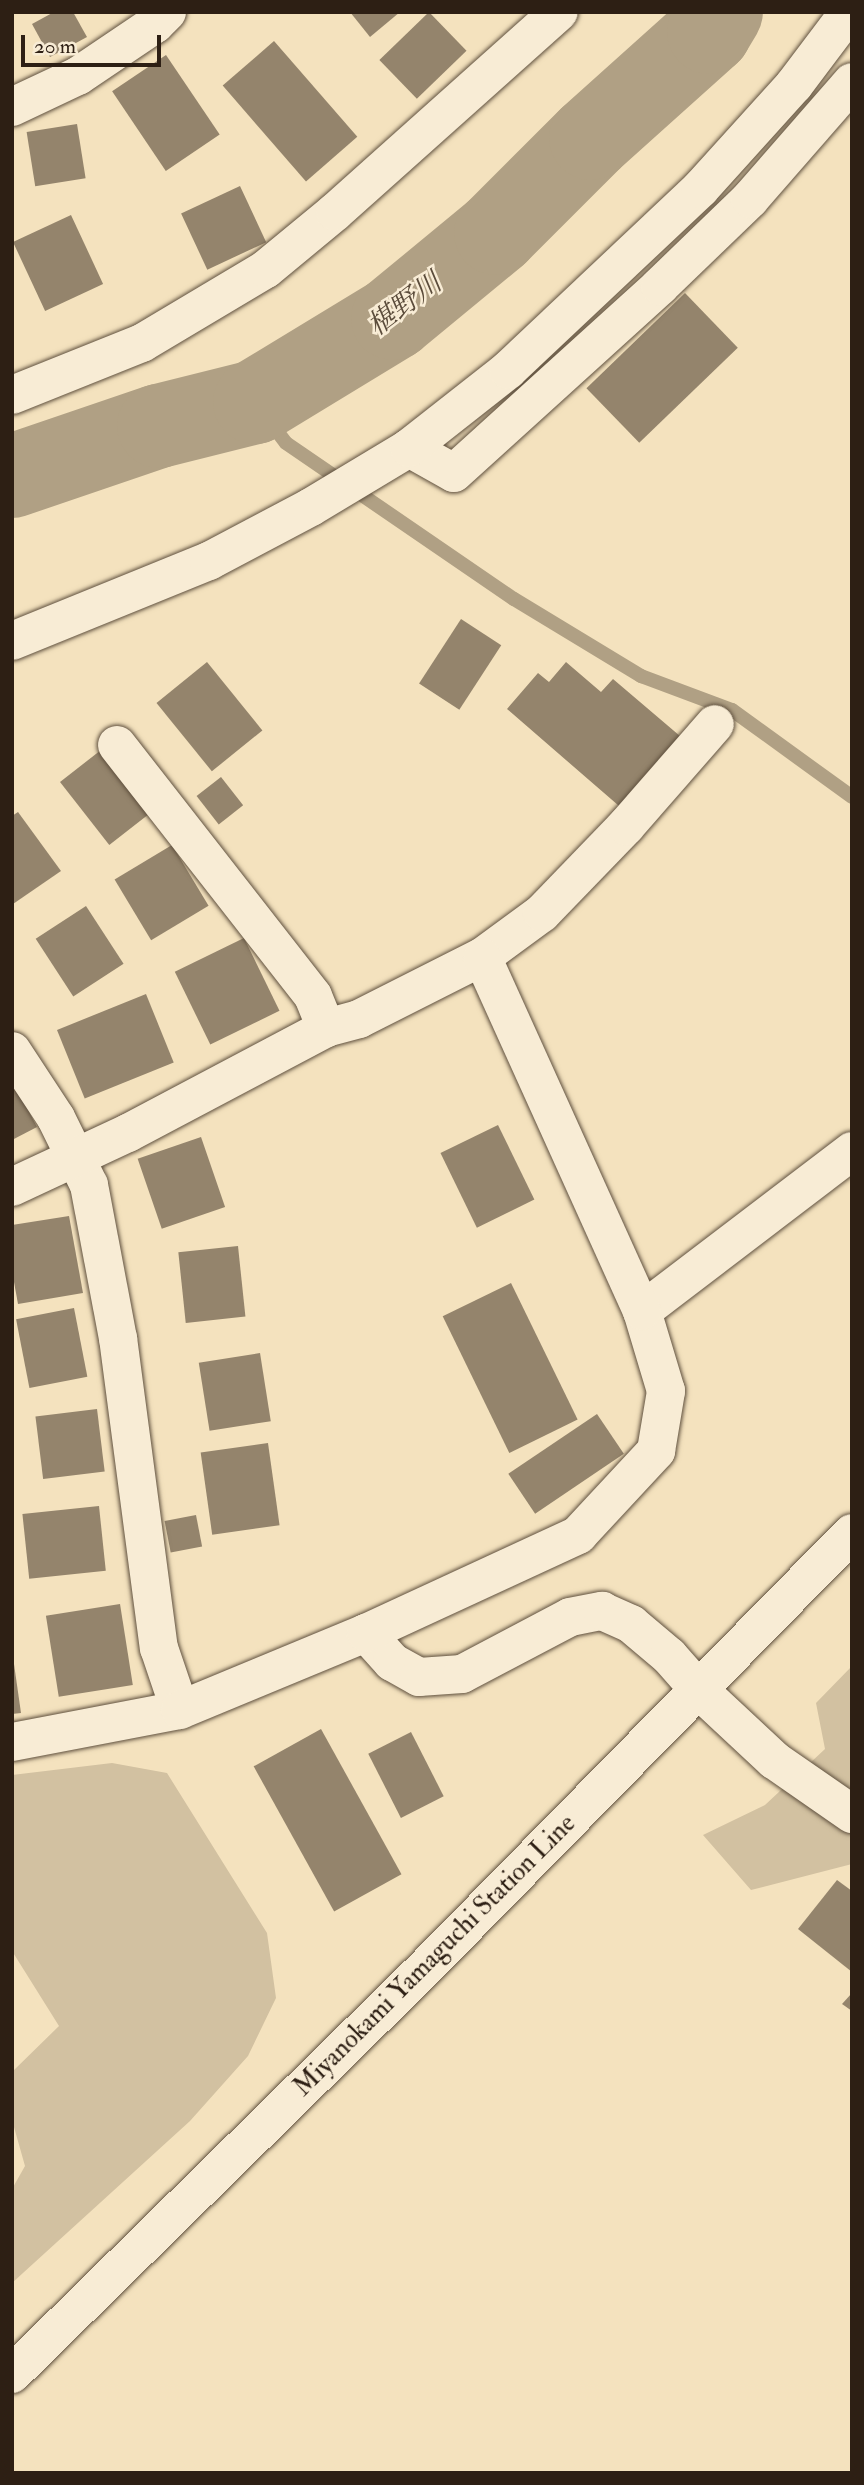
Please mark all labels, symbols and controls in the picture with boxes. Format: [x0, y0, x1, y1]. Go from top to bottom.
scale bar [24, 21, 164, 65]
text: 20 m [34, 33, 76, 60]
water label: 椹野川 [361, 266, 449, 344]
street label: Miyanokami Yamaguchi Station Line [288, 1809, 582, 2103]

